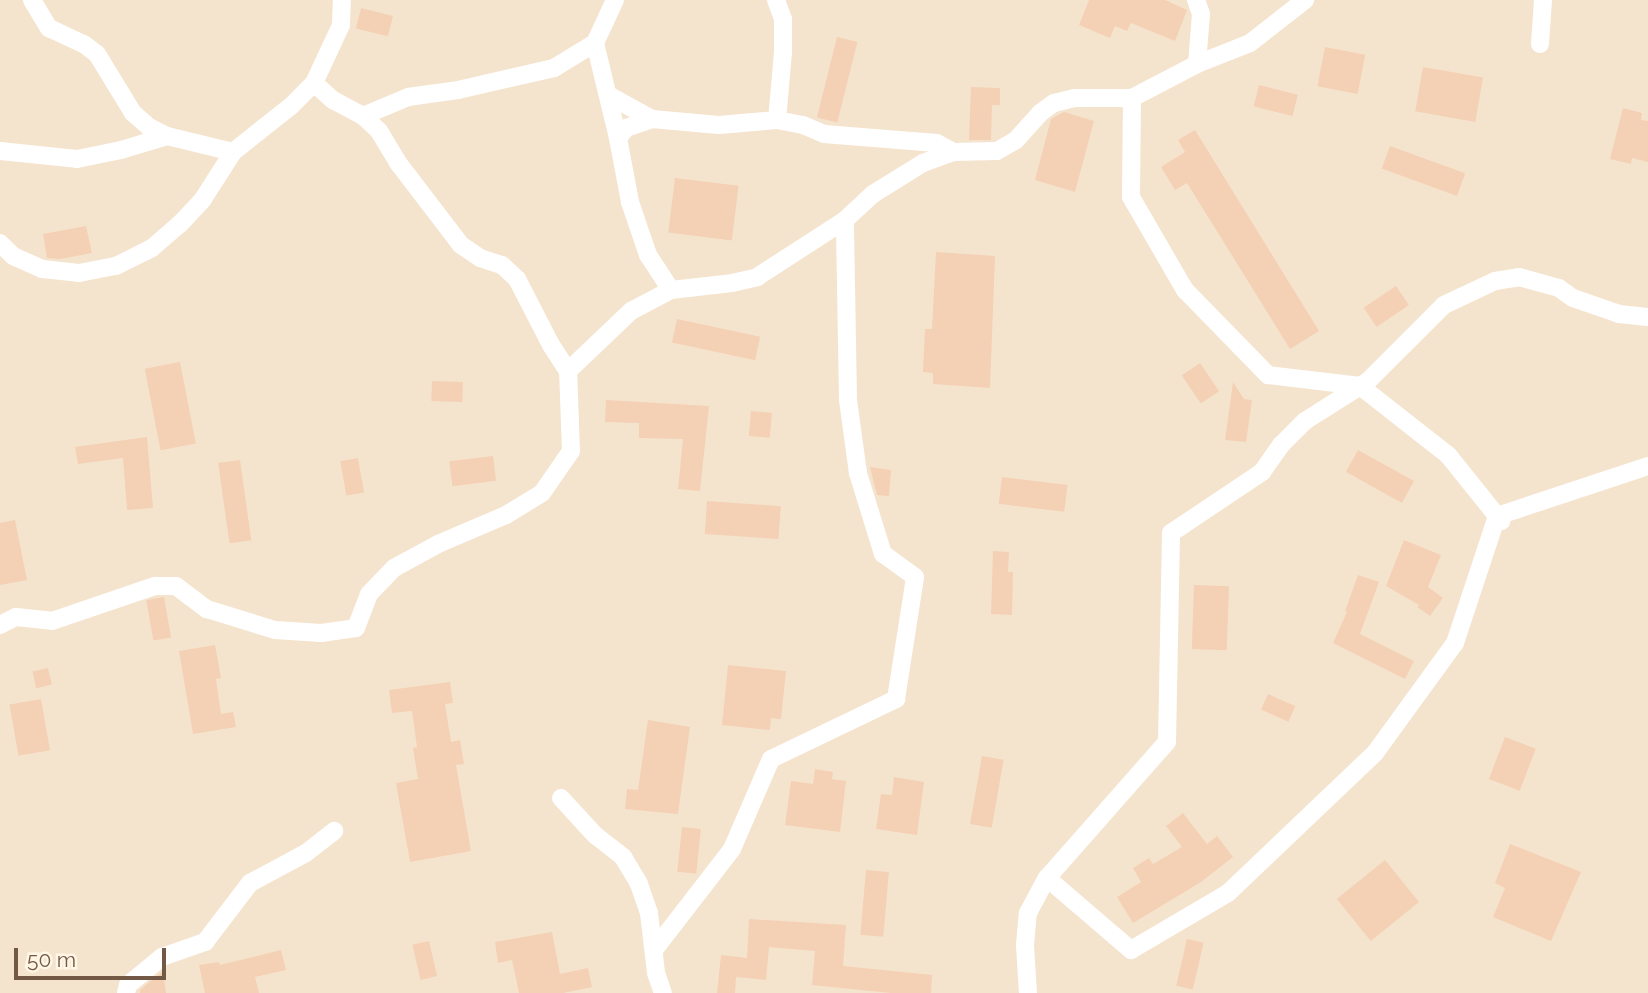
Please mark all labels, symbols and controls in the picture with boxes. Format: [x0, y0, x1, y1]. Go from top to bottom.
scale bar [18, 934, 170, 978]
text: 50 m [27, 947, 76, 972]

